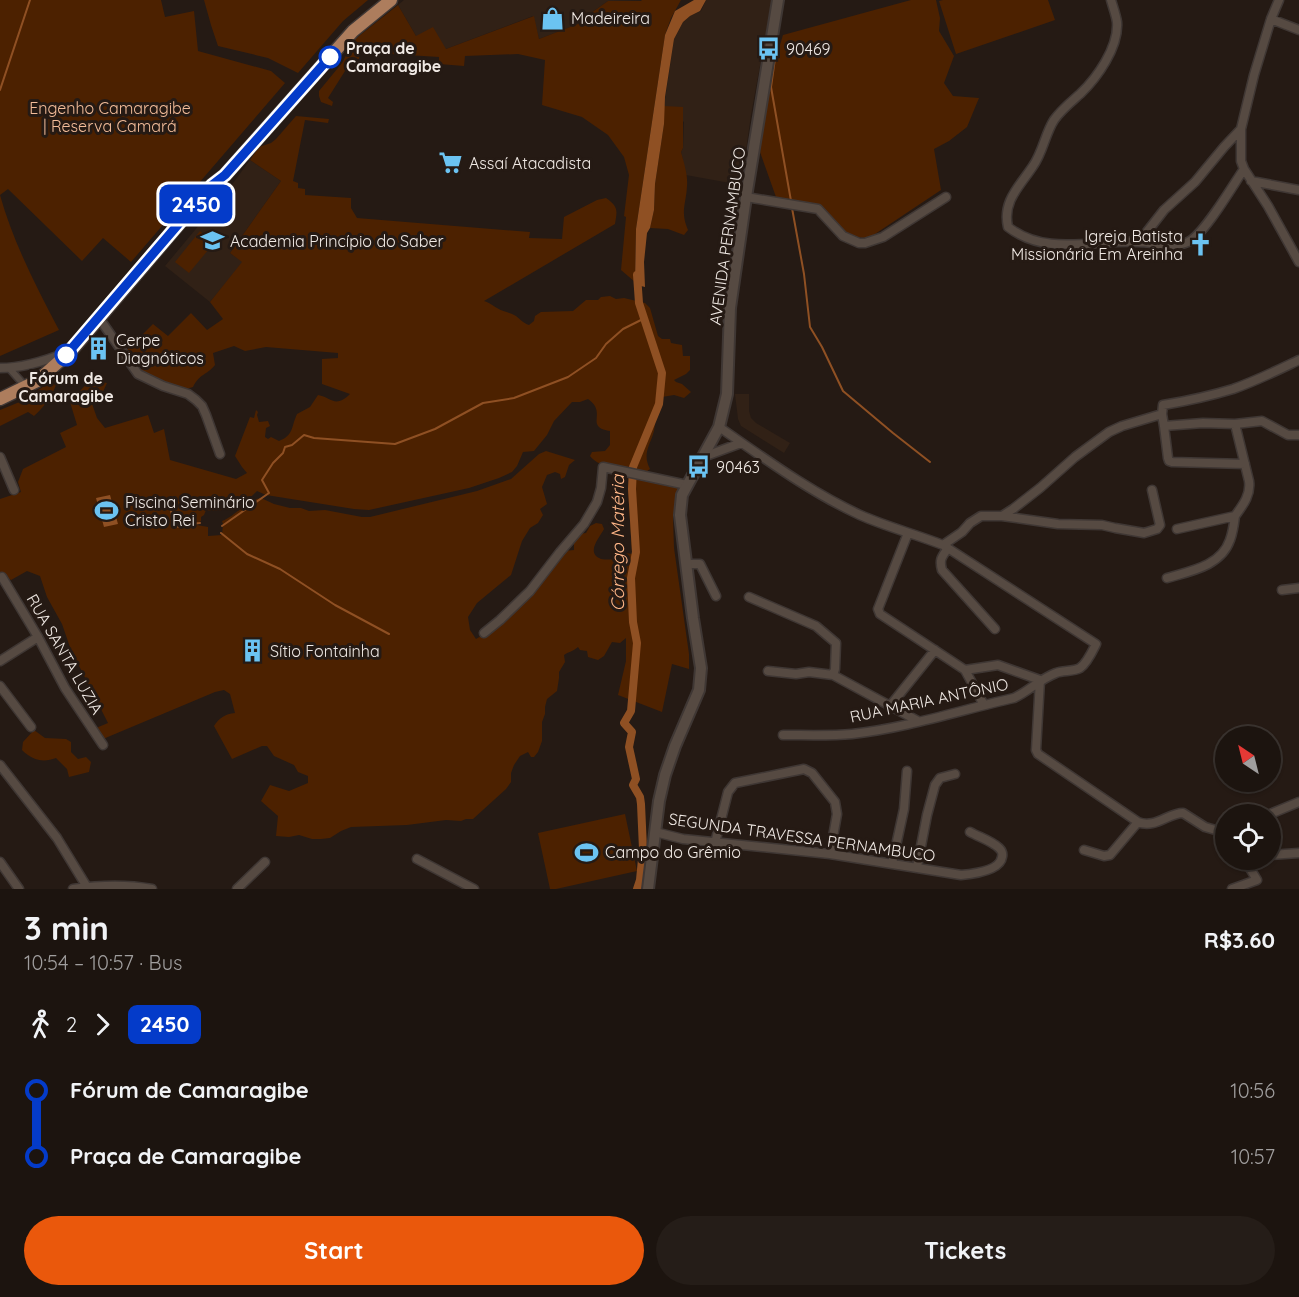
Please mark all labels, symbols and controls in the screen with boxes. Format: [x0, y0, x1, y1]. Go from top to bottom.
shop icon: Madeireira [540, 5, 566, 31]
place label: Madeireira [571, 8, 650, 28]
bus stop icon: 90469 [755, 36, 781, 62]
place label: Praça de Camaragibe [346, 38, 441, 76]
place label: 90469 [786, 39, 830, 59]
marker: Praça de Camaragibe [319, 46, 341, 68]
park label: Engenho Camaragibe | Reserva Camará [29, 98, 191, 136]
street label: AVENIDA PERNAMBUCO [705, 146, 749, 326]
supermarket icon: Assaí Atacadista [438, 150, 464, 176]
place label: Assaí Atacadista [469, 153, 591, 173]
line badge: 2450 [154, 184, 238, 224]
text: 2450 [171, 191, 221, 217]
place label: Igreja Batista Missionária Em Areinha [1011, 226, 1183, 264]
school or university icon: Academia Princípio do Saber [199, 228, 225, 254]
place label: Academia Princípio do Saber [230, 231, 444, 251]
church icon: Igreja Batista Missionária Em Areinha [1188, 232, 1214, 258]
place label: Cerpe Diagnóticos [116, 330, 204, 368]
building icon: Cerpe Diagnóticos [85, 336, 111, 362]
marker: Fórum de Camaragibe [55, 344, 77, 366]
place label: Fórum de Camaragibe [18, 368, 114, 406]
bus stop icon: 90463 [685, 454, 711, 480]
place label: 90463 [716, 457, 760, 477]
water label: Córrego Matéria [606, 474, 629, 611]
place label: Piscina Seminário Cristo Rei [125, 492, 255, 530]
sports icon: Piscina Seminário Cristo Rei [94, 498, 120, 524]
street label: RUA SANTA LUZIA [22, 590, 108, 718]
building icon: Sítio Fontainha [239, 638, 265, 664]
place label: Sítio Fontainha [270, 641, 380, 661]
street label: RUA MARIA ANTÔNIO [848, 673, 1010, 727]
north arrow [1215, 726, 1281, 792]
map controls [1215, 726, 1281, 870]
button: locate [1215, 804, 1281, 870]
street label: SEGUNDA TRAVESSA PERNAMBUCO [667, 808, 937, 866]
sports icon: Campo do Grêmio [574, 839, 600, 865]
place label: Campo do Grêmio [605, 842, 741, 862]
text: 3 min [24, 907, 109, 948]
text: R$3.60 [1204, 926, 1275, 954]
text: 10:54 – 10:57 · Bus [24, 950, 182, 975]
icon: walk [24, 1008, 57, 1041]
icon: forward [86, 1008, 119, 1041]
text: 2450 [140, 1011, 189, 1037]
text: 2 [66, 1012, 77, 1037]
text: Fórum de Camaragibe [70, 1076, 309, 1104]
text: 10:56 [1230, 1078, 1275, 1103]
text: Praça de Camaragibe [70, 1142, 302, 1170]
text: 10:57 [1231, 1144, 1275, 1169]
button: Start [24, 1216, 644, 1285]
button: Tickets [656, 1216, 1275, 1285]

